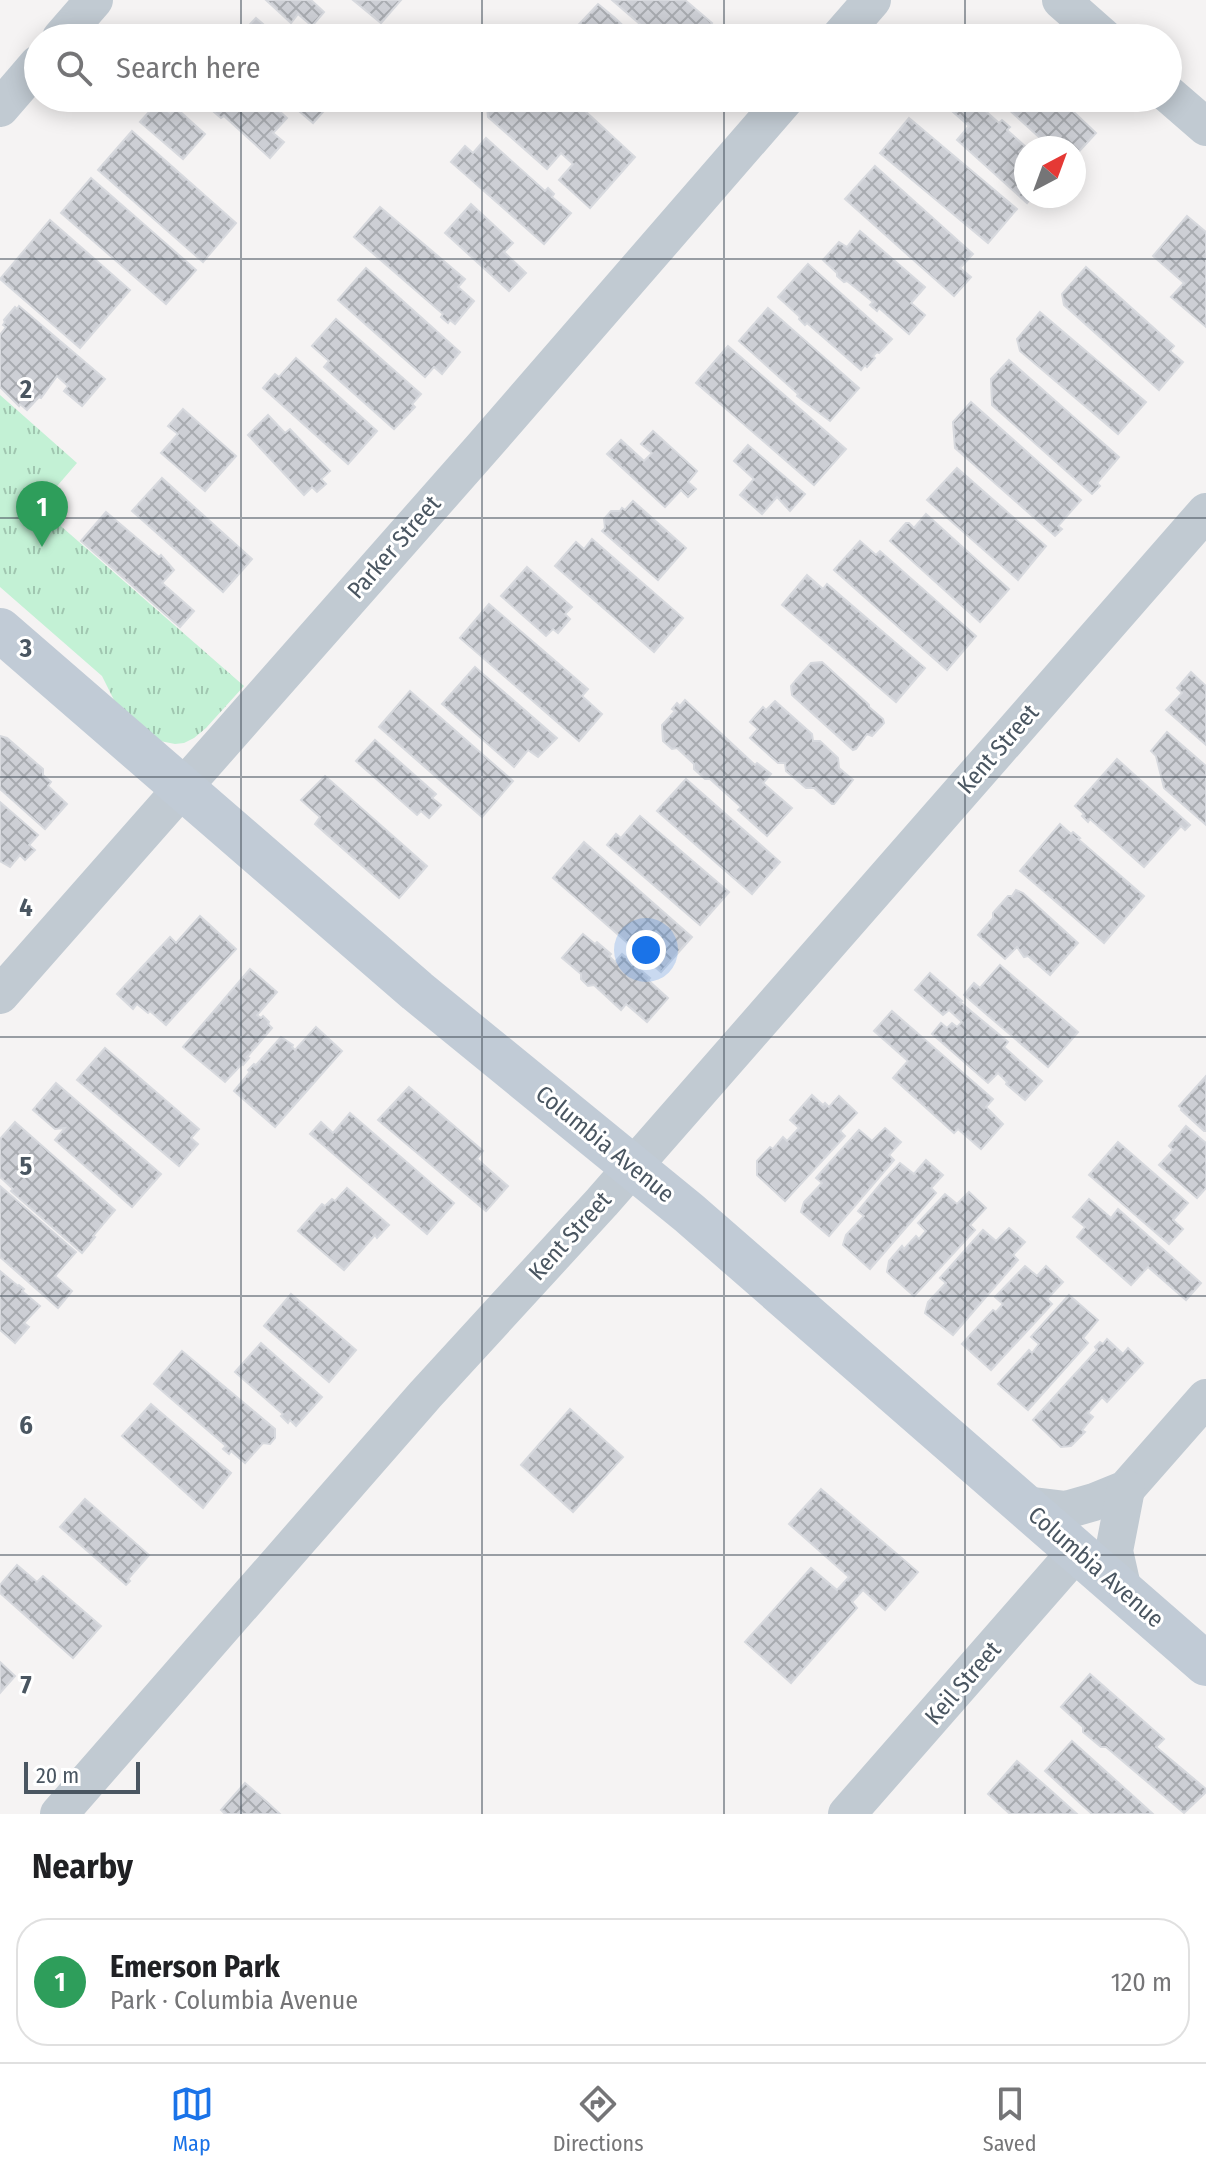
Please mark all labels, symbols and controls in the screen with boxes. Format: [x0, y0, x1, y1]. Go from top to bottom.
search box [24, 24, 1182, 112]
icon: search [52, 46, 96, 90]
text: Search here [116, 50, 261, 86]
north arrow [1014, 136, 1086, 208]
text: 2 [19, 374, 32, 405]
pin: 1 [16, 481, 68, 547]
street label: Parker Street [342, 490, 446, 604]
text: 3 [19, 633, 32, 664]
street label: Kent Street [952, 698, 1045, 799]
text: 4 [19, 892, 33, 923]
your location [626, 930, 666, 970]
street label: Columbia Avenue [530, 1080, 680, 1208]
text: 5 [20, 1151, 33, 1182]
street label: Kent Street [523, 1186, 617, 1286]
text: 6 [19, 1410, 33, 1441]
street label: Columbia Avenue [1023, 1501, 1169, 1633]
street label: Keil Street [919, 1635, 1007, 1730]
text: 7 [20, 1670, 32, 1701]
scale bar [24, 1758, 140, 1794]
text: 20 m [36, 1762, 79, 1789]
text: Nearby [32, 1846, 133, 1887]
text: Emerson Park [110, 1949, 280, 1985]
text: 1 [55, 1967, 66, 1998]
text: 120 m [1111, 1967, 1172, 1998]
text: Park · Columbia Avenue [110, 1985, 358, 2016]
tab: Map [170, 2082, 214, 2157]
tab: Directions [553, 2082, 644, 2157]
tab: Saved [983, 2082, 1036, 2157]

